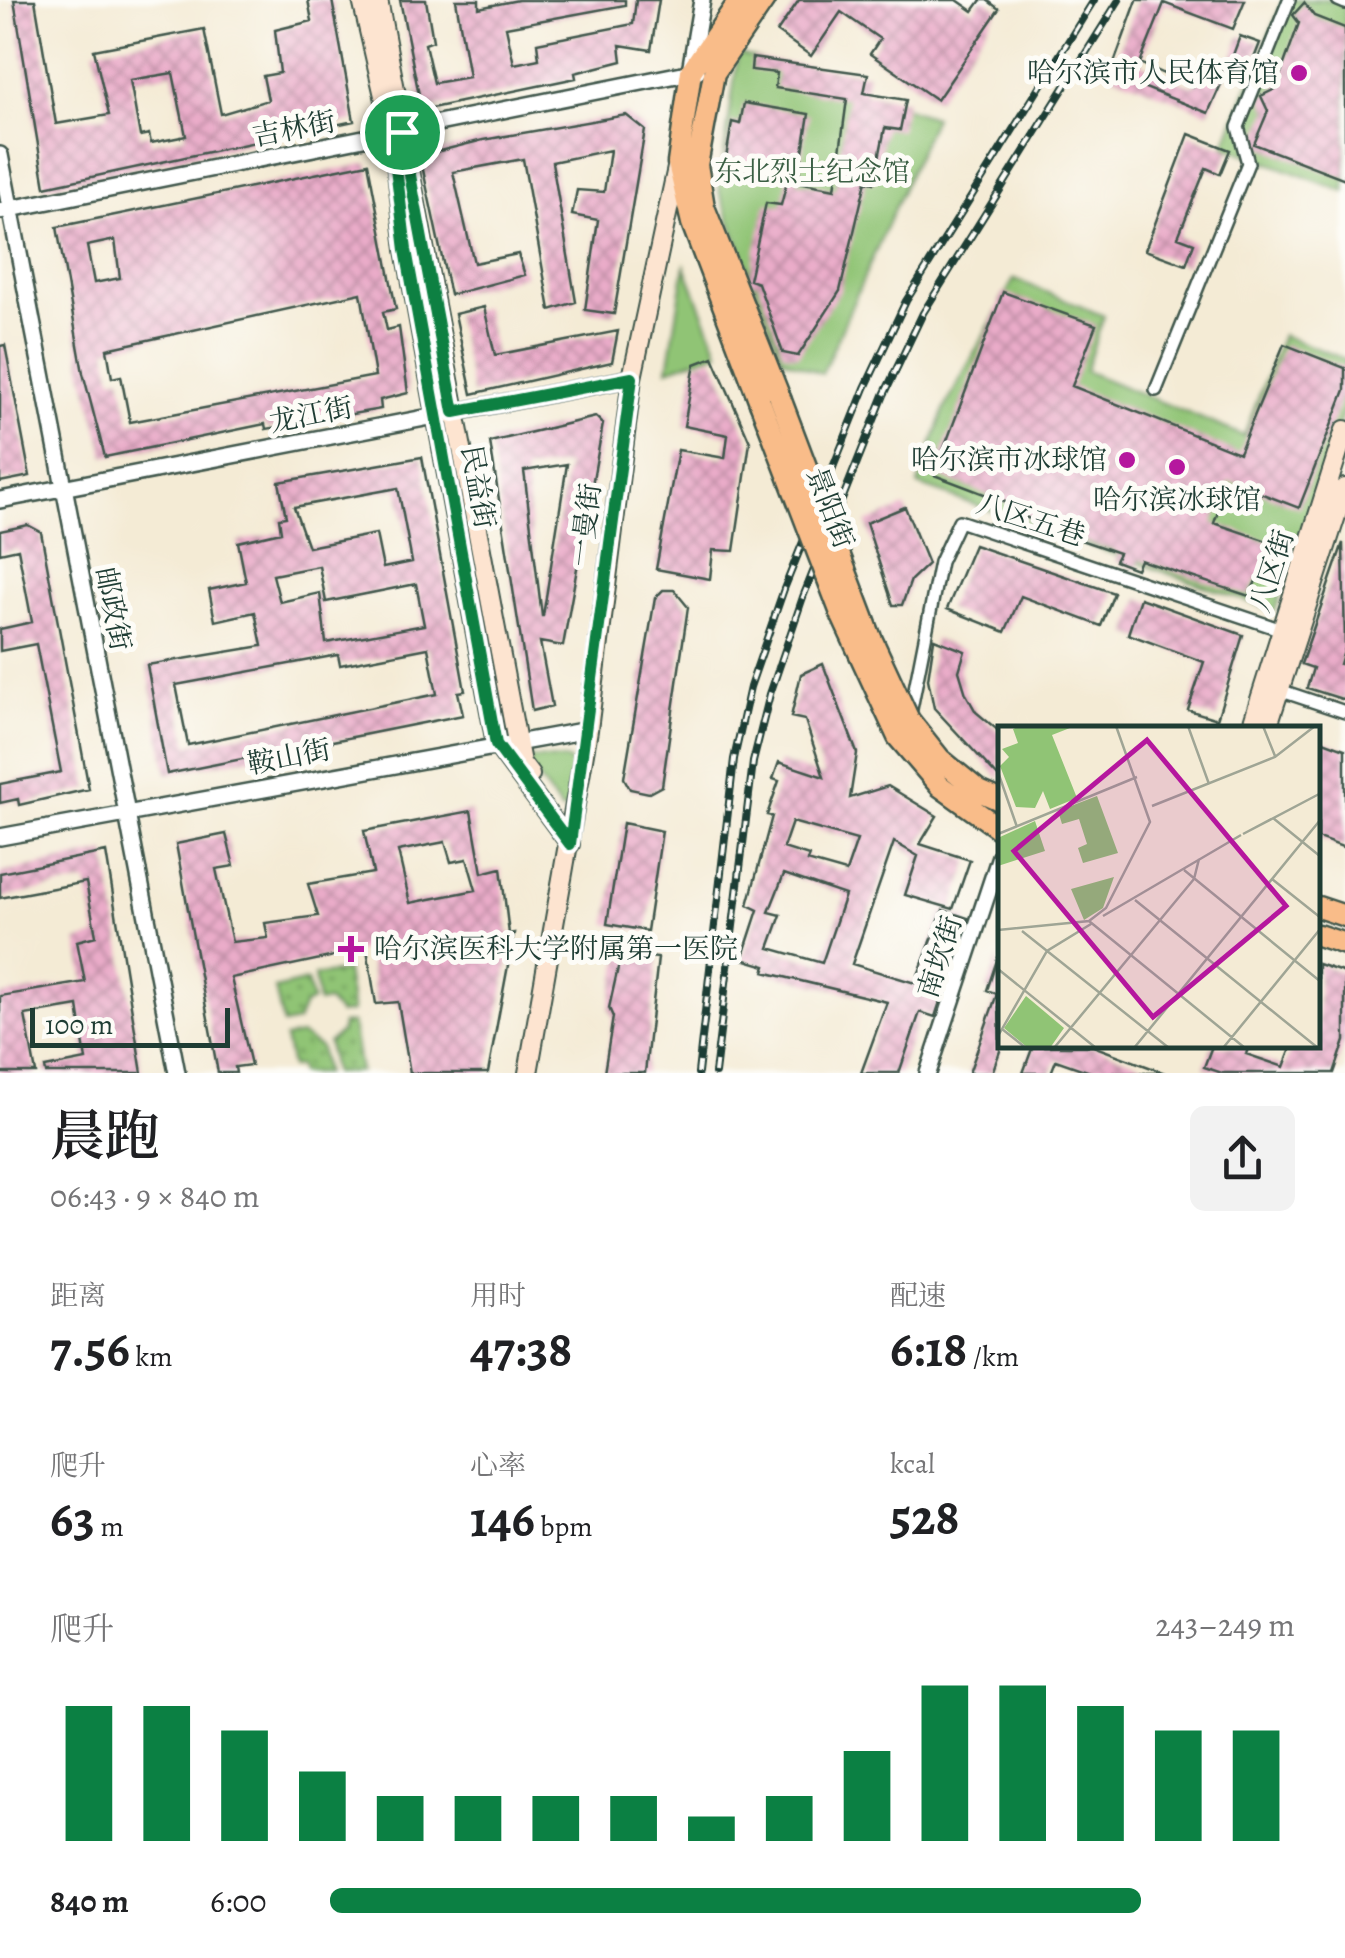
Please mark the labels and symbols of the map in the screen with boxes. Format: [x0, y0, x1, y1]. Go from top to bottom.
place label: 哈尔滨市人民体育馆 [1027, 54, 1279, 92]
marker: 哈尔滨市人民体育馆 [1288, 62, 1310, 84]
pin [360, 90, 445, 175]
street label: 吉林街 [249, 102, 339, 156]
park label: 东北烈士纪念馆 [714, 153, 910, 191]
street label: 龙江街 [266, 388, 356, 442]
place label: 哈尔滨市冰球馆 [911, 441, 1107, 479]
street label: 民益街 [452, 442, 504, 532]
marker: 哈尔滨市冰球馆 [1116, 449, 1138, 471]
marker: 哈尔滨冰球馆 [1166, 456, 1188, 478]
street label: 景阳街 [797, 462, 863, 554]
street label: 一曼街 [562, 481, 610, 569]
place label: 哈尔滨冰球馆 [1093, 481, 1261, 519]
street label: 八区五巷 [972, 485, 1090, 555]
street label: 八区街 [1241, 525, 1303, 617]
street label: 邮政街 [86, 564, 140, 654]
inset map [998, 726, 1320, 1048]
street label: 鞍山街 [244, 730, 334, 784]
street label: 南坎街 [909, 911, 971, 1003]
place label: 哈尔滨医科大学附属第一医院 [374, 930, 738, 968]
marker: 哈尔滨医科大学附属第一医院 [338, 936, 364, 962]
scale bar [30, 1003, 230, 1048]

